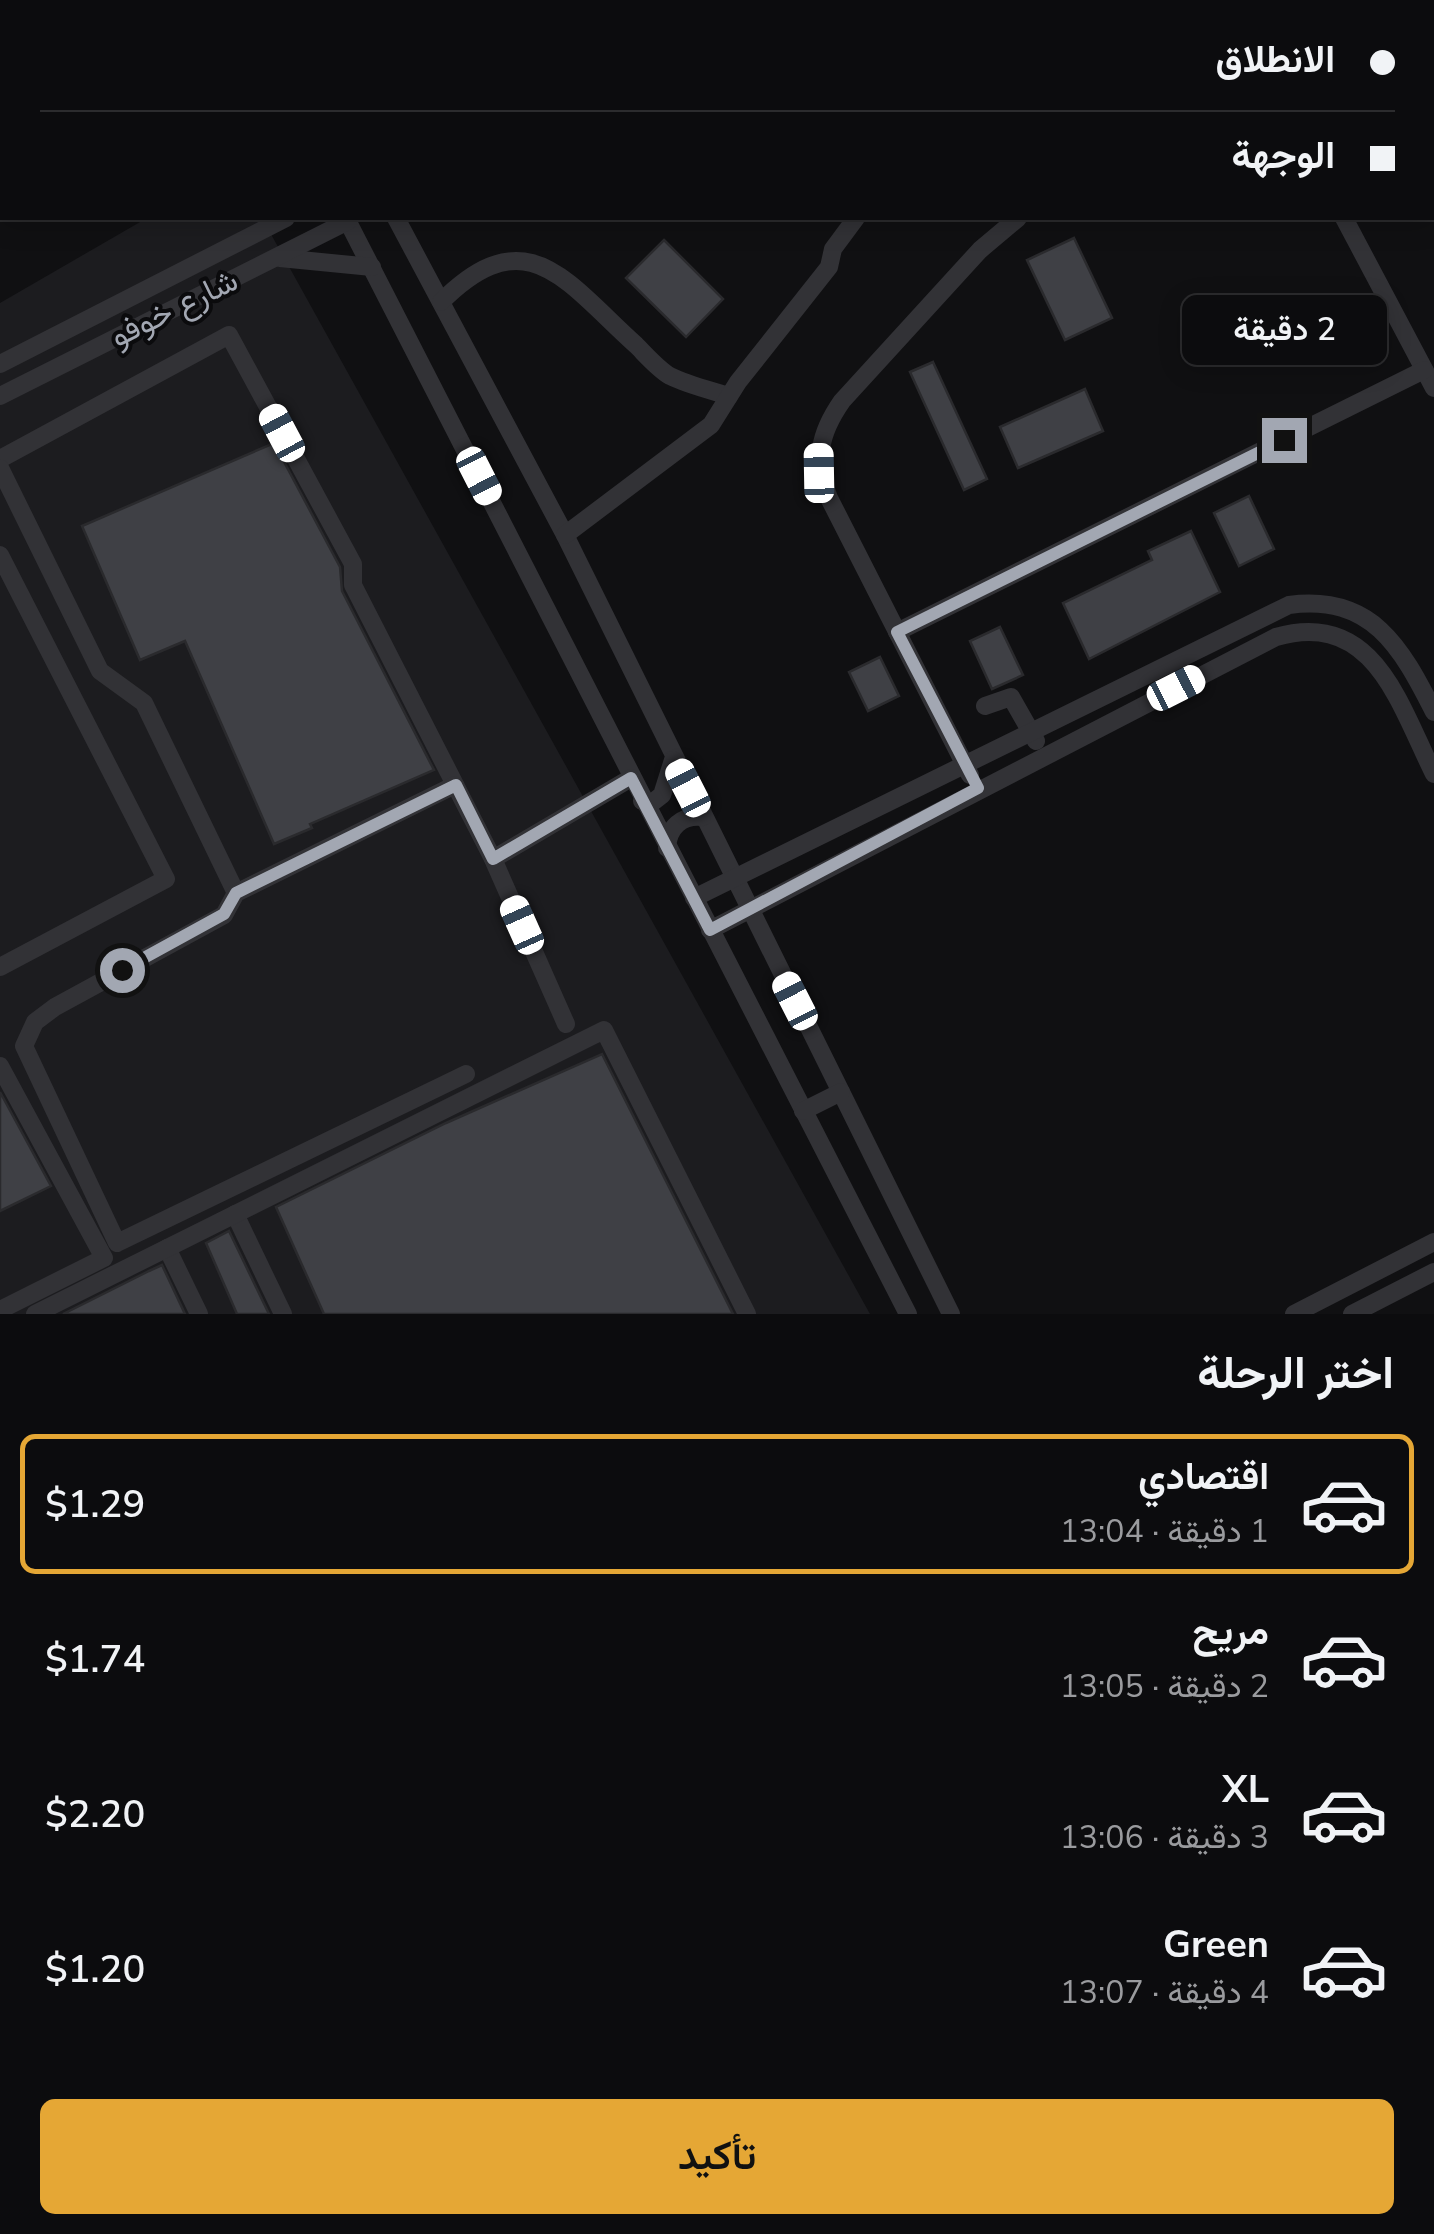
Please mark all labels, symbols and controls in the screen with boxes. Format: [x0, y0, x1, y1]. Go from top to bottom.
text: الانطلاق [1216, 34, 1335, 85]
text: الوجهة [1232, 130, 1335, 181]
street label: شارع خوفو [103, 259, 245, 357]
callout: 2 دقيقة [1182, 295, 1386, 365]
text: 2 دقيقة [1233, 308, 1336, 351]
car [255, 399, 309, 467]
route end [1262, 418, 1307, 463]
car [452, 442, 506, 510]
car [803, 443, 835, 503]
car [1142, 661, 1210, 715]
car [661, 754, 715, 822]
car [496, 891, 548, 959]
route start [100, 948, 145, 993]
car [768, 967, 822, 1035]
text: اختر الرحلة [1197, 1343, 1394, 1404]
text: اقتصادي [1138, 1451, 1269, 1502]
icon: car [1299, 1459, 1389, 1549]
text: $1.29 [45, 1479, 145, 1530]
text: 1 دقيقة · 13:04 [1060, 1510, 1269, 1553]
text: مريح [1193, 1606, 1269, 1657]
icon: car [1299, 1614, 1389, 1704]
text: $1.74 [45, 1634, 145, 1685]
text: 2 دقيقة · 13:05 [1060, 1665, 1269, 1708]
text: XL [1222, 1764, 1269, 1815]
icon: car [1299, 1769, 1389, 1859]
text: $2.20 [45, 1789, 145, 1840]
text: 3 دقيقة · 13:06 [1060, 1816, 1269, 1859]
text: Green [1163, 1919, 1269, 1970]
icon: car [1299, 1924, 1389, 2014]
text: $1.20 [45, 1944, 145, 1995]
text: 4 دقيقة · 13:07 [1060, 1971, 1269, 2014]
button: تأكيد [40, 2099, 1394, 2214]

